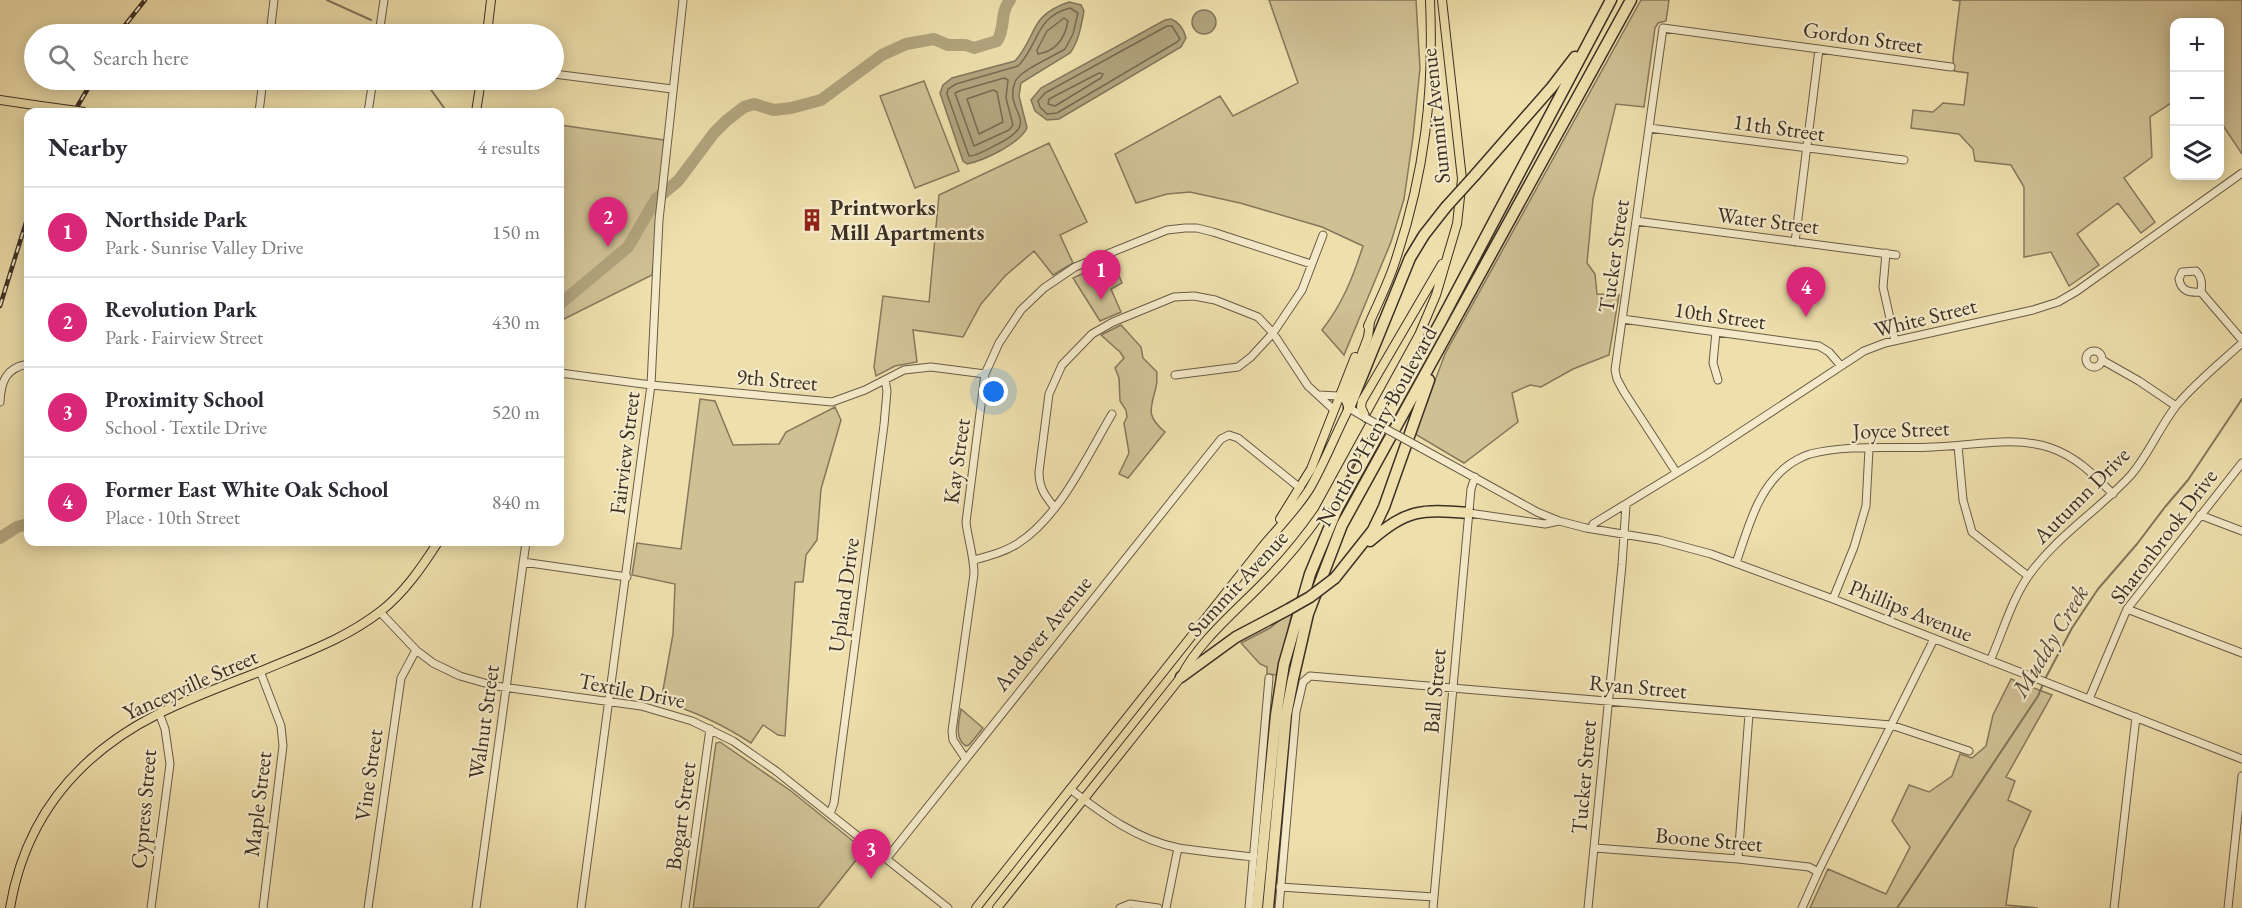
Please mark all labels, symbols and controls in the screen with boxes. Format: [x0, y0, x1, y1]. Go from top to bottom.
street label: Gordon Street [1801, 15, 1925, 60]
map controls [2170, 18, 2224, 180]
button: + [2170, 18, 2224, 72]
search box [24, 24, 564, 90]
icon: search [45, 41, 78, 74]
text: Search here [93, 43, 188, 72]
street label: Summit Avenue [1414, 46, 1457, 185]
button: − [2170, 72, 2224, 126]
street label: 11th Street [1731, 107, 1827, 148]
button: layers [2170, 126, 2224, 180]
text: Nearby [48, 130, 128, 164]
text: 4 results [477, 134, 540, 160]
place label: Printworks Mill Apartments [830, 193, 985, 247]
street label: Tucker Street [1591, 197, 1636, 315]
pin: 2 [588, 198, 628, 247]
street label: Water Street [1715, 200, 1821, 241]
text: Northside Park [105, 205, 247, 234]
building icon: Printworks Mill Apartments [799, 207, 825, 233]
text: 1 [62, 219, 73, 245]
text: 150 m [492, 219, 540, 245]
text: Park · Sunrise Valley Drive [105, 234, 304, 260]
pin: 1 [1082, 250, 1120, 300]
pin: 4 [1786, 268, 1826, 317]
street label: White Street [1871, 291, 1980, 344]
text: Revolution Park [105, 295, 257, 324]
street label: 10th Street [1672, 295, 1768, 336]
text: 2 [62, 309, 73, 335]
text: 430 m [492, 309, 540, 335]
street label: North O'Henry Boulevard [1309, 320, 1444, 532]
text: Park · Fairview Street [105, 324, 263, 350]
street label: 9th Street [735, 361, 819, 398]
your location [979, 377, 1008, 406]
text: Proximity School [105, 385, 264, 414]
street label: Fairview Street [603, 390, 646, 516]
text: 3 [62, 399, 73, 425]
text: 520 m [492, 399, 540, 425]
street label: Joyce Street [1850, 413, 1950, 446]
text: School · Textile Drive [105, 414, 267, 440]
street label: Kay Street [936, 416, 977, 506]
street label: Autumn Drive [2026, 440, 2136, 551]
street label: Sharonbrook Drive [2103, 463, 2224, 610]
text: Former East White Oak School [105, 475, 388, 504]
text: 4 [62, 489, 73, 515]
text: 840 m [492, 489, 540, 515]
text: Place · 10th Street [105, 504, 240, 530]
street label: Summit Avenue [1180, 523, 1295, 643]
street label: Upland Drive [821, 535, 866, 654]
street label: Andover Avenue [986, 569, 1098, 698]
street label: Phillips Avenue [1845, 573, 1977, 649]
water label: Muddy Creek [2003, 579, 2095, 704]
street label: Yanceyville Street [118, 642, 262, 727]
street label: Ball Street [1416, 647, 1453, 735]
street label: Walnut Street [461, 663, 506, 781]
street label: Textile Drive [576, 666, 688, 715]
street label: Ryan Street [1588, 668, 1688, 705]
street label: Tucker Street [1564, 719, 1603, 835]
street label: Vine Street [348, 727, 389, 823]
street label: Cypress Street [124, 748, 163, 870]
street label: Maple Street [237, 750, 278, 858]
street label: Bogart Street [659, 760, 702, 872]
street label: Boone Street [1654, 820, 1764, 859]
pin: 3 [852, 830, 890, 879]

